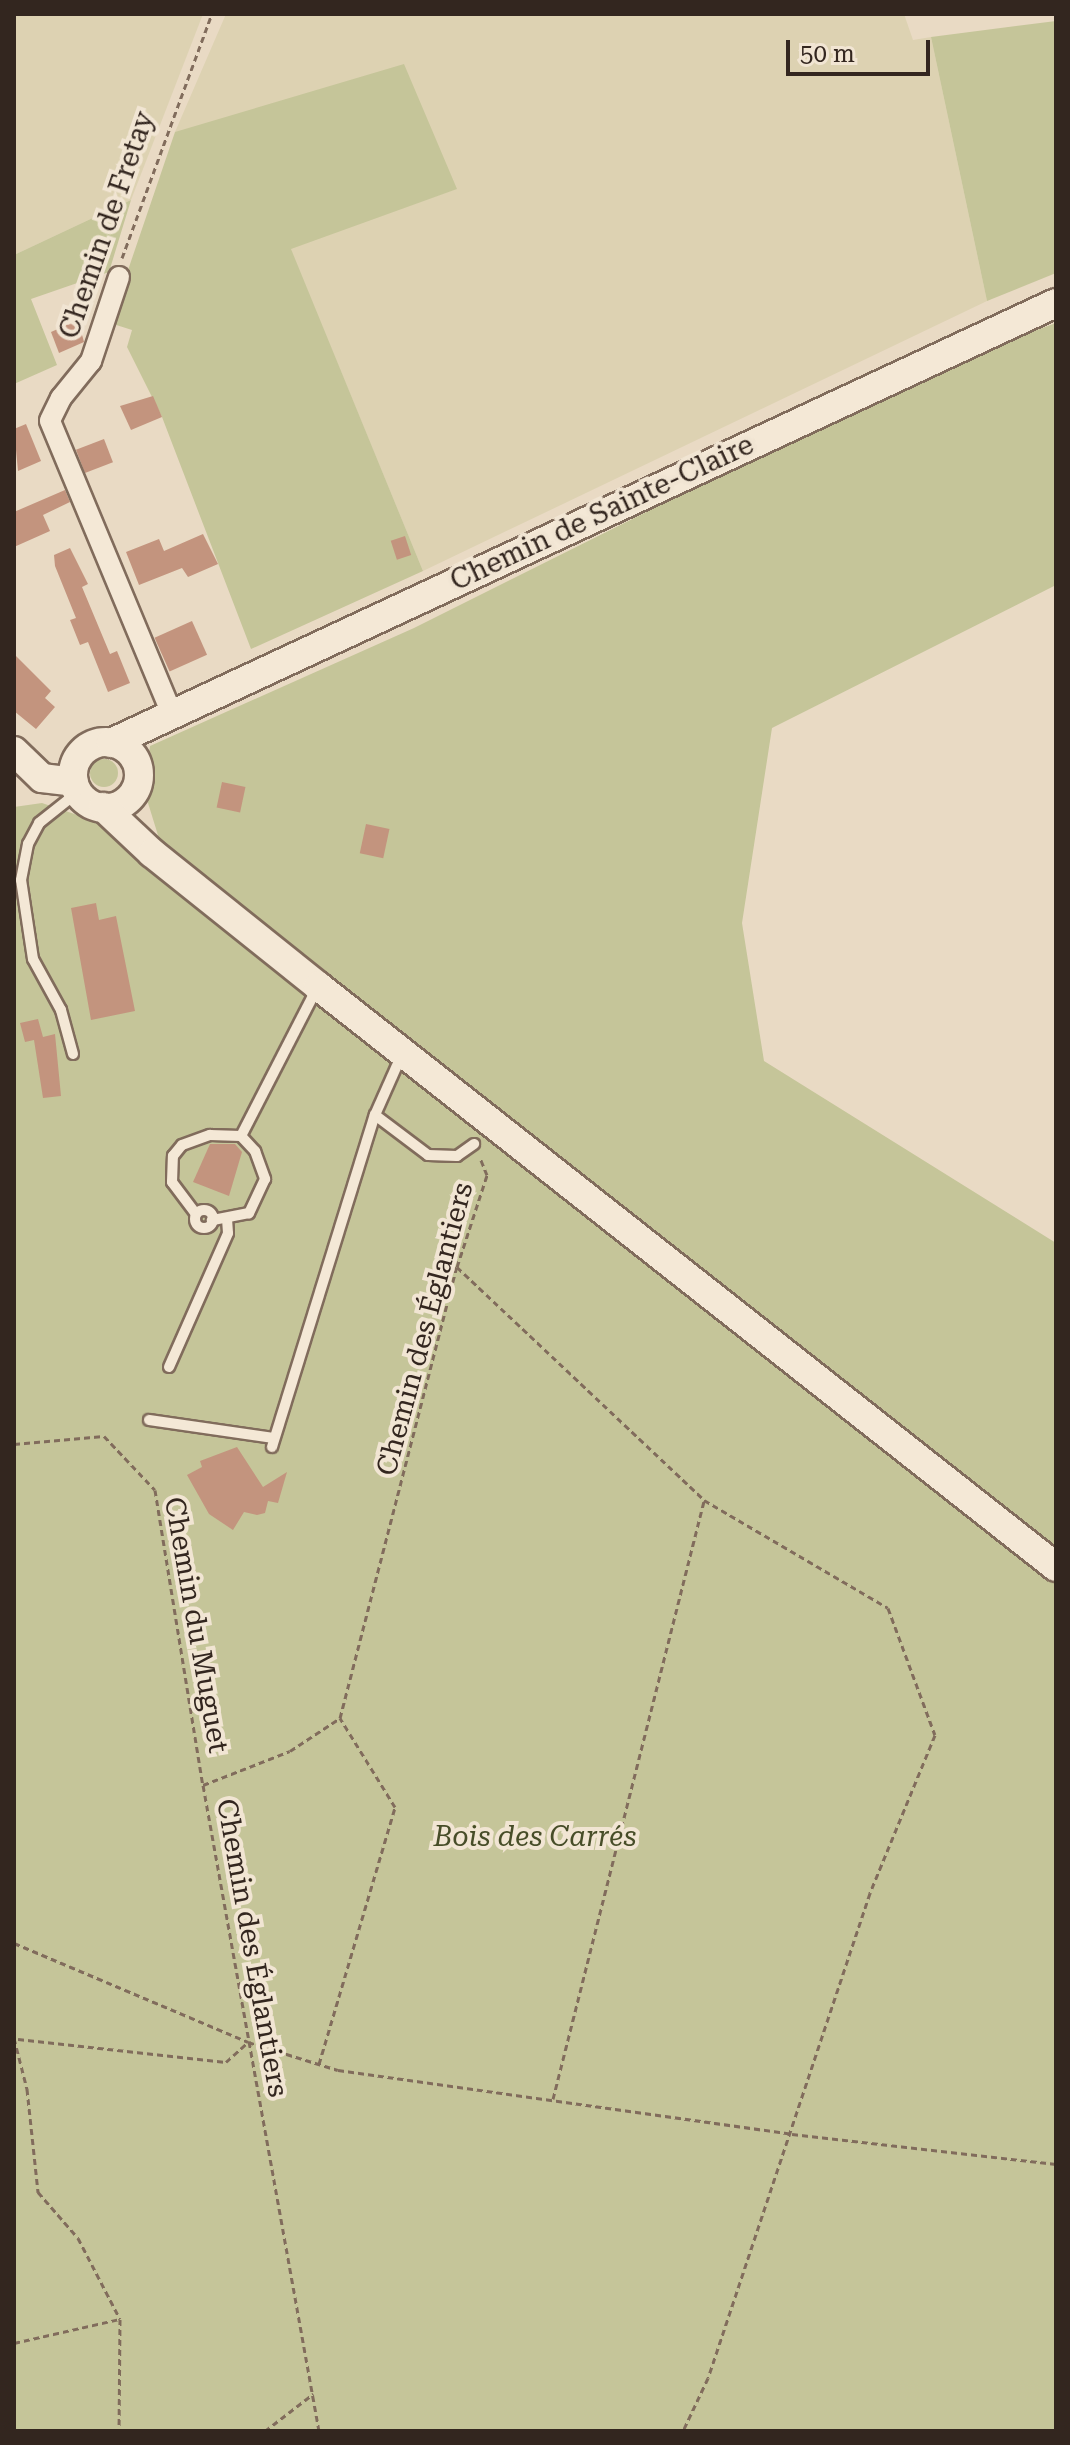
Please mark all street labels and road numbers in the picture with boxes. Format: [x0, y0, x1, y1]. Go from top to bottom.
street label: Chemin de Fretay [52, 107, 162, 343]
street label: Chemin de Sainte-Claire [445, 428, 759, 598]
street label: Chemin des Églantiers [370, 1179, 480, 1479]
street label: Chemin du Muguet [157, 1495, 235, 1755]
street label: Chemin des Églantiers [209, 1796, 295, 2100]

